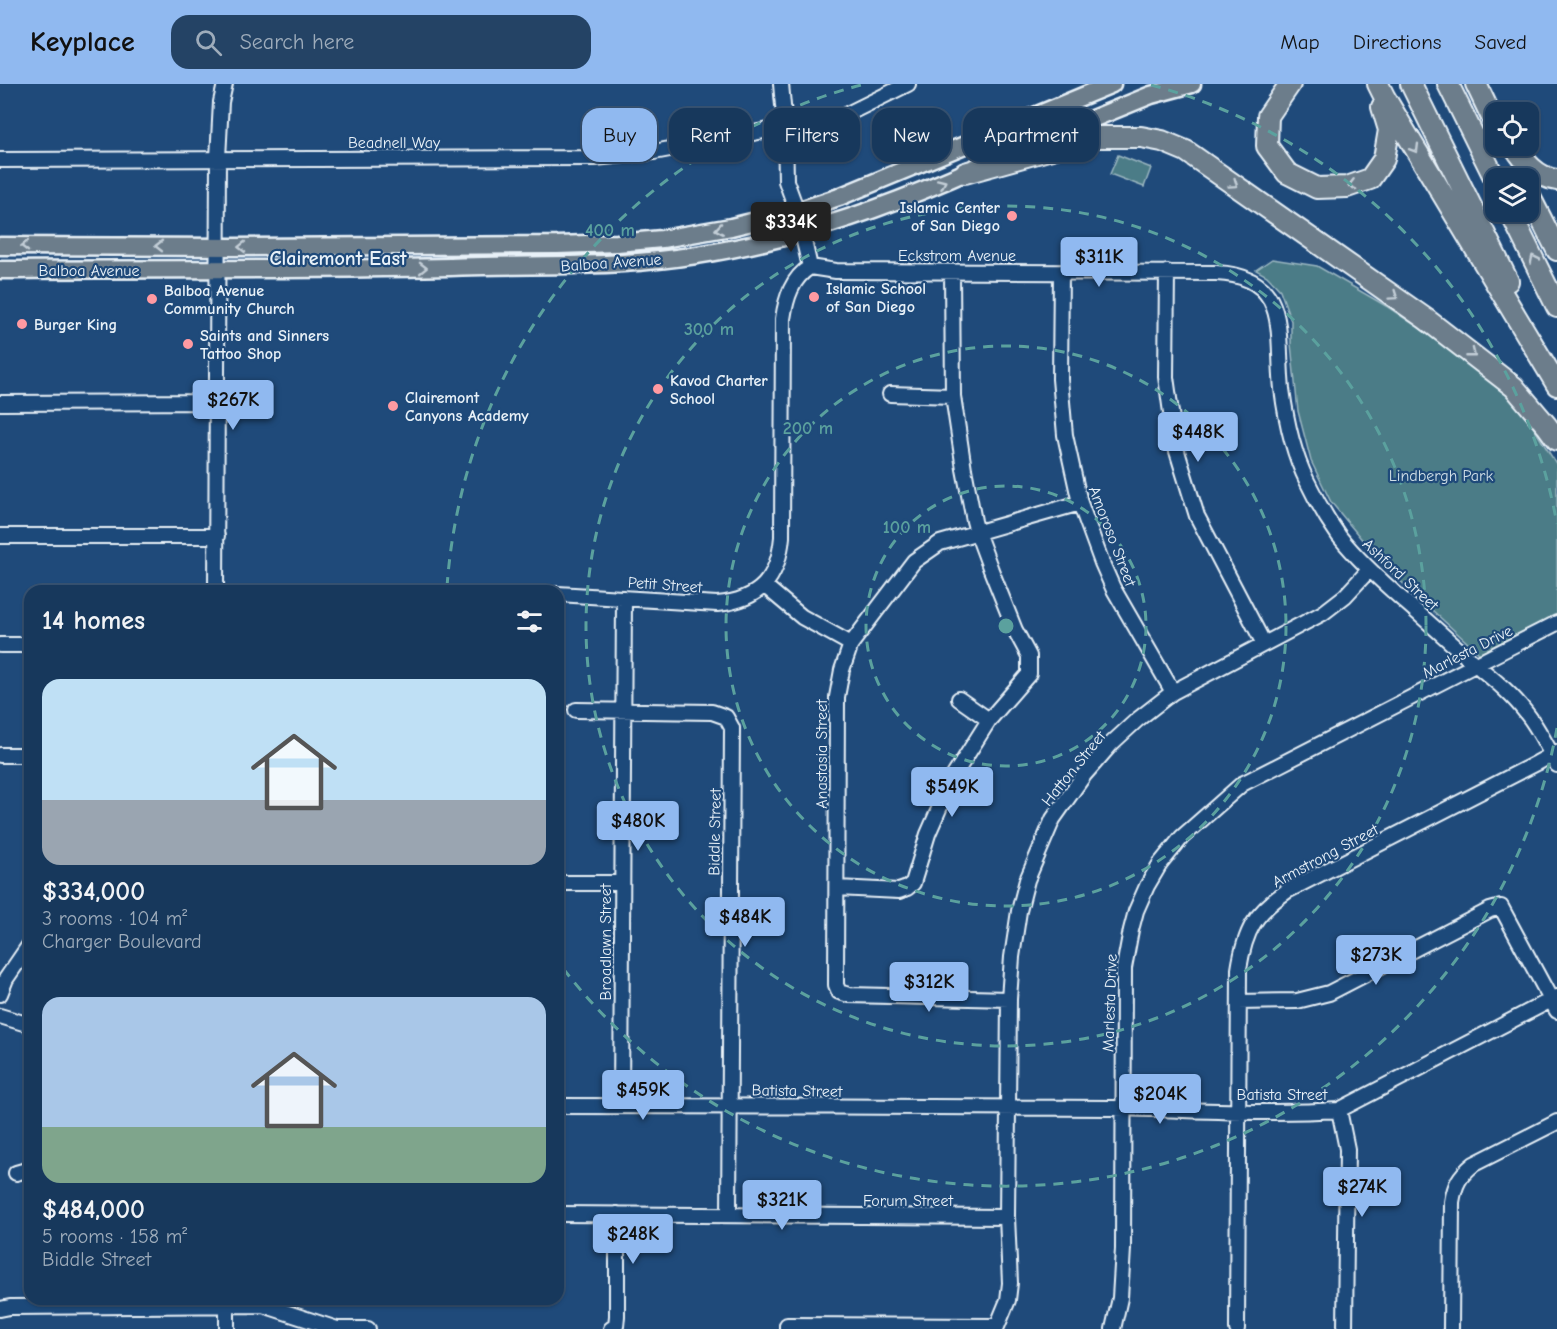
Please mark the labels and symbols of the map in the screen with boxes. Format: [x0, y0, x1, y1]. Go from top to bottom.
street label: Beadnell Way [348, 134, 441, 152]
one-way arrow [1408, 143, 1419, 153]
one-way arrow [1228, 177, 1239, 188]
one-way arrow [1347, 177, 1357, 190]
one-way arrow [935, 178, 946, 190]
place label: Islamic Center of San Diego [900, 199, 1001, 235]
pin: $334K [749, 202, 833, 253]
marker: Islamic Center of San Diego [1005, 209, 1019, 223]
text: 400 m [585, 220, 635, 241]
one-way arrow [715, 223, 724, 235]
pin: $311K [1057, 237, 1141, 288]
one-way arrow [21, 240, 30, 252]
one-way arrow [155, 240, 164, 252]
one-way arrow [238, 241, 247, 253]
district label: Clairemont East [270, 247, 407, 270]
street label: Eckstrom Avenue [898, 247, 1016, 265]
street label: Balboa Avenue [560, 250, 662, 275]
one-way arrow [1529, 255, 1541, 266]
street label: Balboa Avenue [38, 262, 140, 280]
one-way arrow [419, 262, 428, 274]
place label: Islamic School of San Diego [826, 280, 926, 316]
place label: Balboa Avenue Community Church [164, 282, 295, 318]
one-way arrow [1387, 289, 1398, 300]
marker: Islamic School of San Diego [807, 290, 821, 304]
marker: Balboa Avenue Community Church [145, 292, 159, 306]
place label: Burger King [34, 316, 117, 334]
marker: Burger King [15, 317, 29, 331]
text: 300 m [684, 319, 734, 340]
place label: Saints and Sinners Tattoo Shop [200, 327, 329, 363]
marker: Saints and Sinners Tattoo Shop [181, 337, 195, 351]
one-way arrow [1466, 347, 1477, 358]
place label: Kavod Charter School [670, 372, 768, 408]
pin: $267K [191, 380, 275, 431]
marker: Kavod Charter School [651, 382, 665, 396]
place label: Clairemont Canyons Academy [405, 389, 529, 425]
marker: Clairemont Canyons Academy [386, 399, 400, 413]
pin: $448K [1156, 412, 1240, 463]
text: 200 m [783, 418, 833, 439]
park label: Lindbergh Park [1389, 467, 1493, 485]
street label: Amoroso Street [1085, 484, 1140, 589]
text: 100 m [883, 517, 931, 538]
street label: Ashford Street [1359, 535, 1442, 615]
street label: Petit Street [627, 573, 703, 597]
centre of rings [996, 616, 1016, 636]
street label: Marlesta Drive [1420, 622, 1515, 682]
street label: Anastasia Street [813, 699, 831, 809]
street label: Hatton Street [1038, 727, 1110, 810]
pin: $549K [910, 767, 994, 818]
street label: Biddle Street [705, 788, 725, 876]
pin: $480K [596, 801, 680, 852]
street label: Armstrong Street [1269, 820, 1382, 891]
street label: Broadlawn Street [597, 883, 615, 1000]
pin: $484K [703, 897, 787, 948]
pin: $273K [1334, 935, 1418, 986]
street label: Marlesta Drive [1099, 954, 1121, 1052]
pin: $312K [887, 962, 971, 1013]
pin: $459K [601, 1070, 685, 1121]
pin: $204K [1118, 1074, 1202, 1125]
street label: Batista Street [751, 1081, 843, 1101]
street label: Batista Street [1237, 1086, 1328, 1104]
pin: $274K [1320, 1167, 1404, 1218]
pin: $321K [740, 1180, 824, 1231]
street label: Forum Street [863, 1192, 953, 1210]
pin: $248K [591, 1214, 675, 1265]

